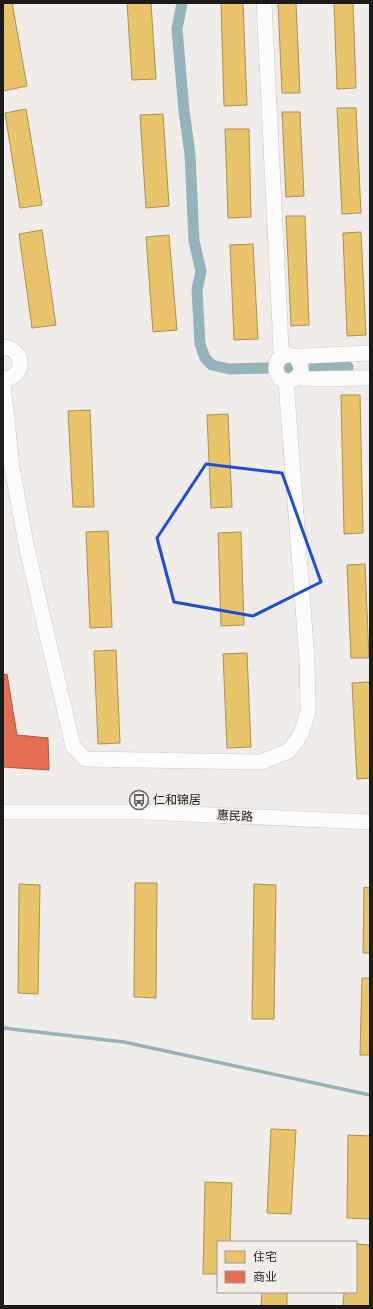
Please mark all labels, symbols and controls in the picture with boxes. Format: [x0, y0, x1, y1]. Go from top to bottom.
bus stop icon: 仁和锦居 [128, 789, 150, 811]
place label: 仁和锦居 [153, 792, 201, 806]
street label: 惠民路 [217, 807, 253, 823]
legend [217, 1241, 357, 1293]
text: 住宅 [253, 1249, 277, 1263]
text: 商业 [253, 1269, 277, 1283]

